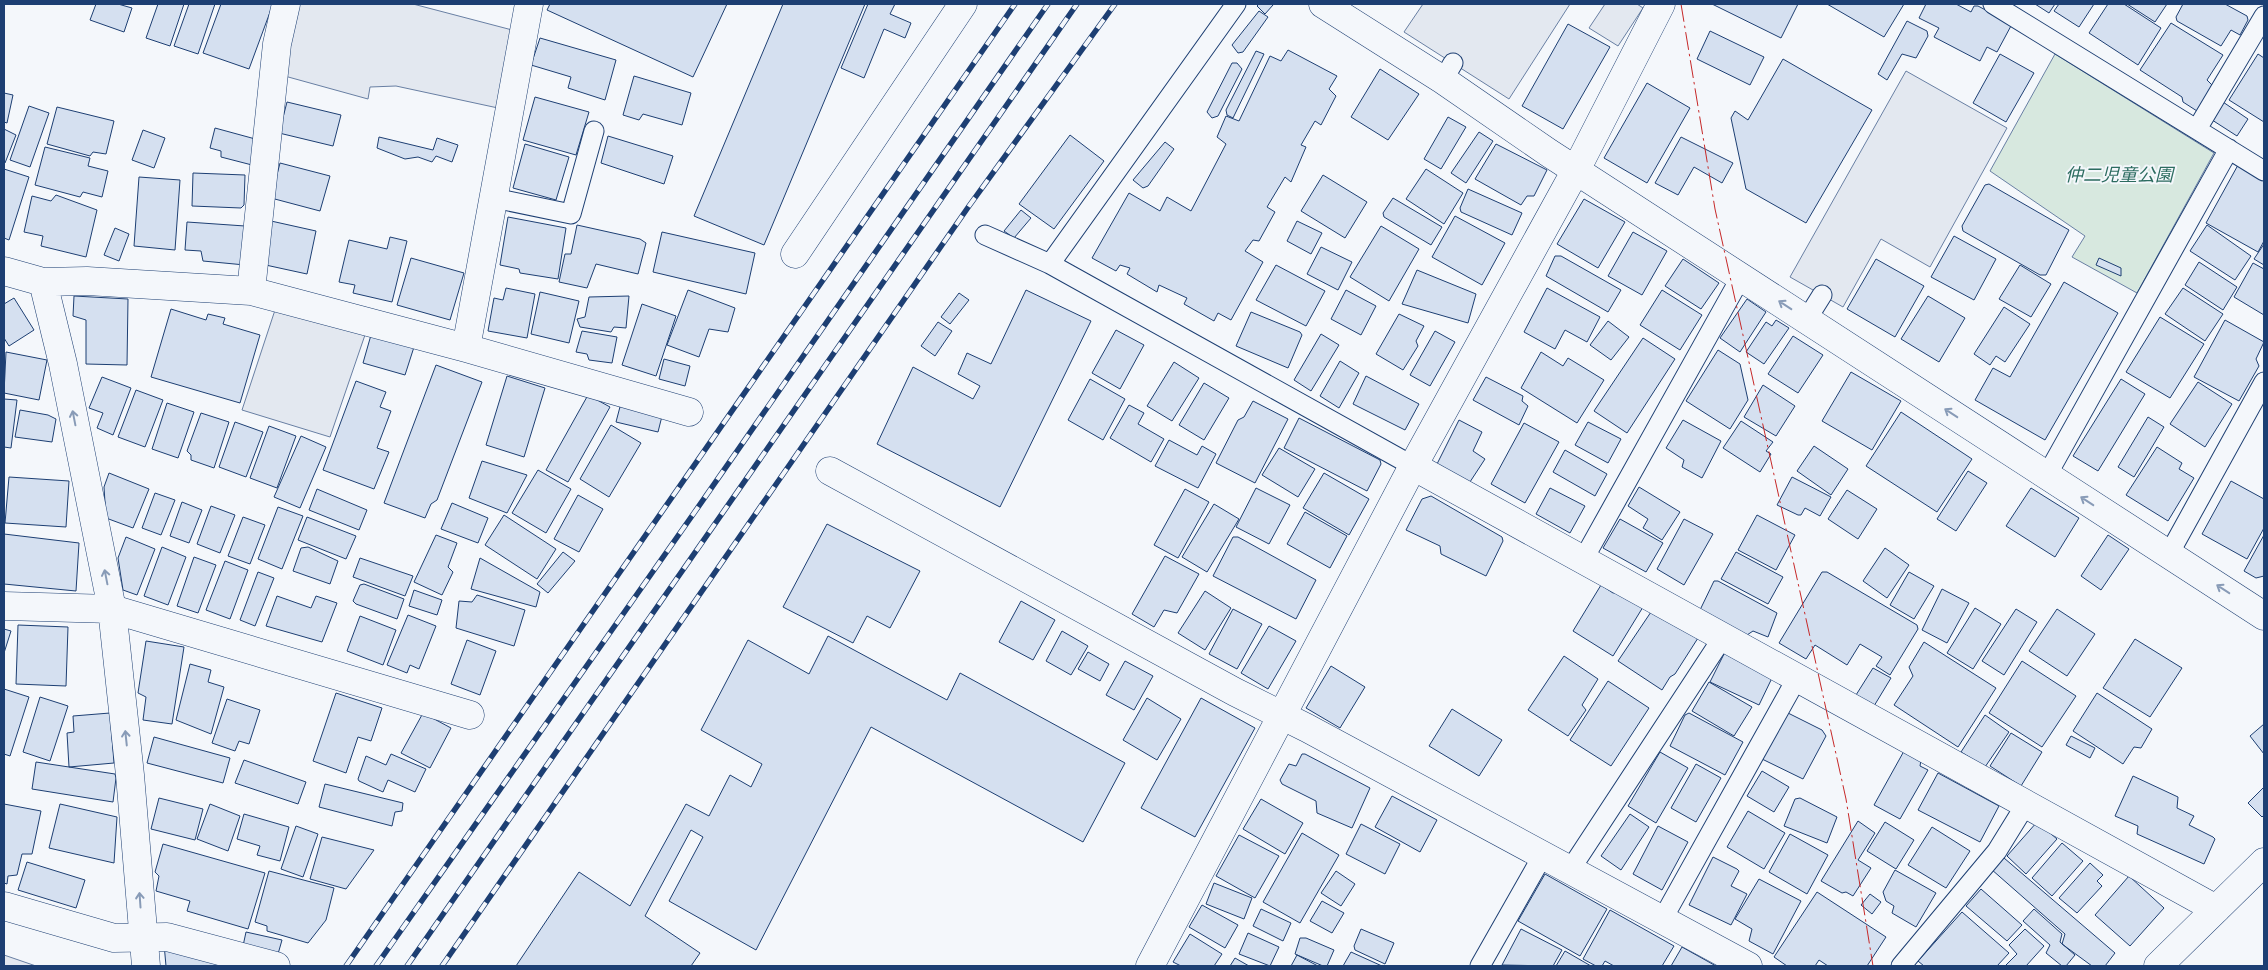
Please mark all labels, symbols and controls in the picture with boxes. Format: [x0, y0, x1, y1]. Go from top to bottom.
park label: 仲二児童公園 [2065, 162, 2176, 186]
one-way arrow [1778, 300, 1792, 310]
one-way arrow [1944, 407, 1958, 417]
one-way arrow [69, 410, 78, 426]
one-way arrow [2080, 496, 2094, 506]
one-way arrow [100, 570, 110, 586]
one-way arrow [2217, 584, 2231, 594]
one-way arrow [121, 731, 131, 747]
one-way arrow [135, 893, 144, 909]

